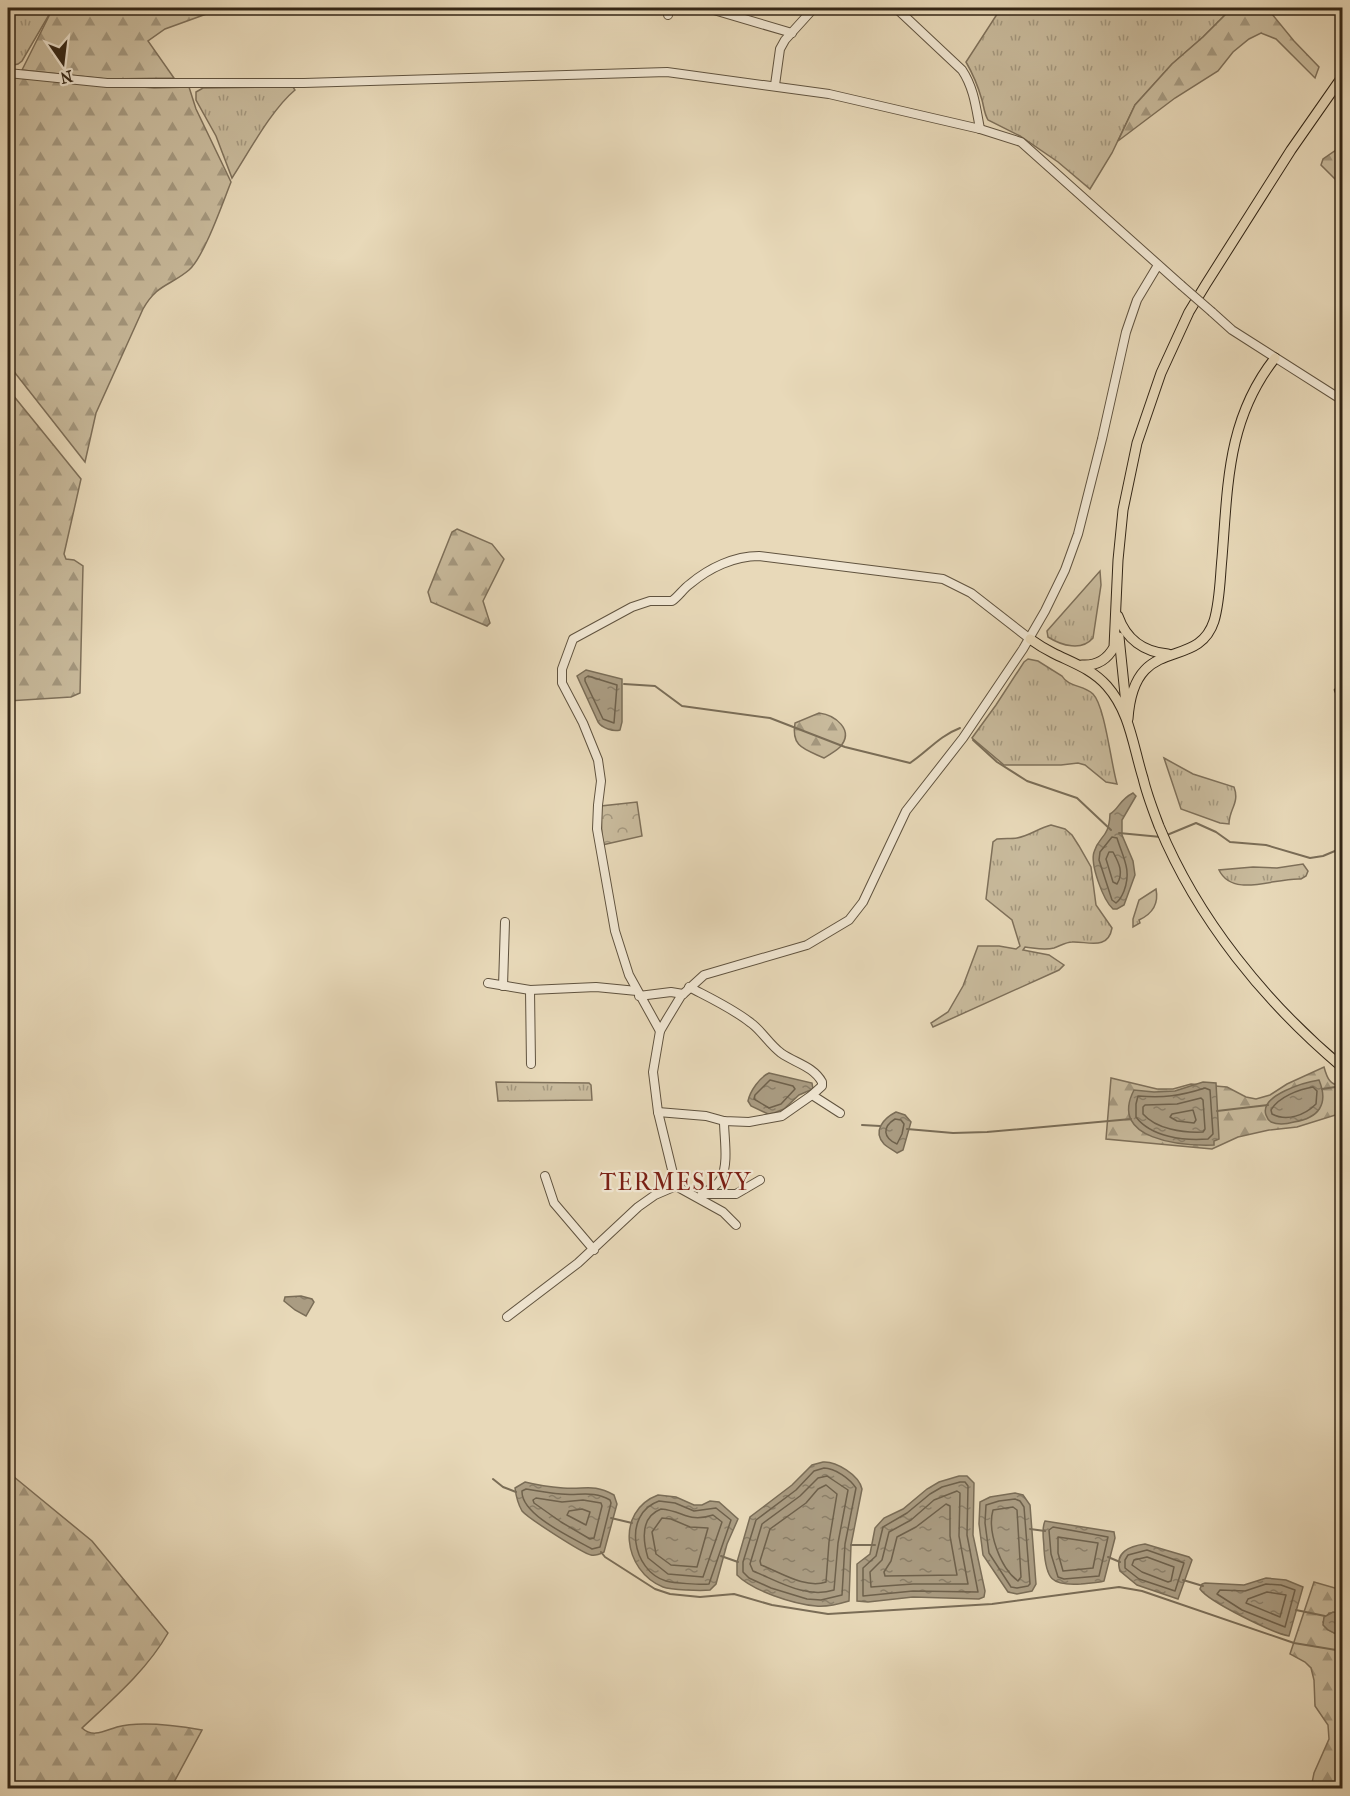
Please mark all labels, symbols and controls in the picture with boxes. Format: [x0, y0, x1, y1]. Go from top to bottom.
north arrow [33, 33, 93, 93]
text: N [57, 66, 75, 88]
district label: TERMESIVY [600, 1168, 752, 1196]

